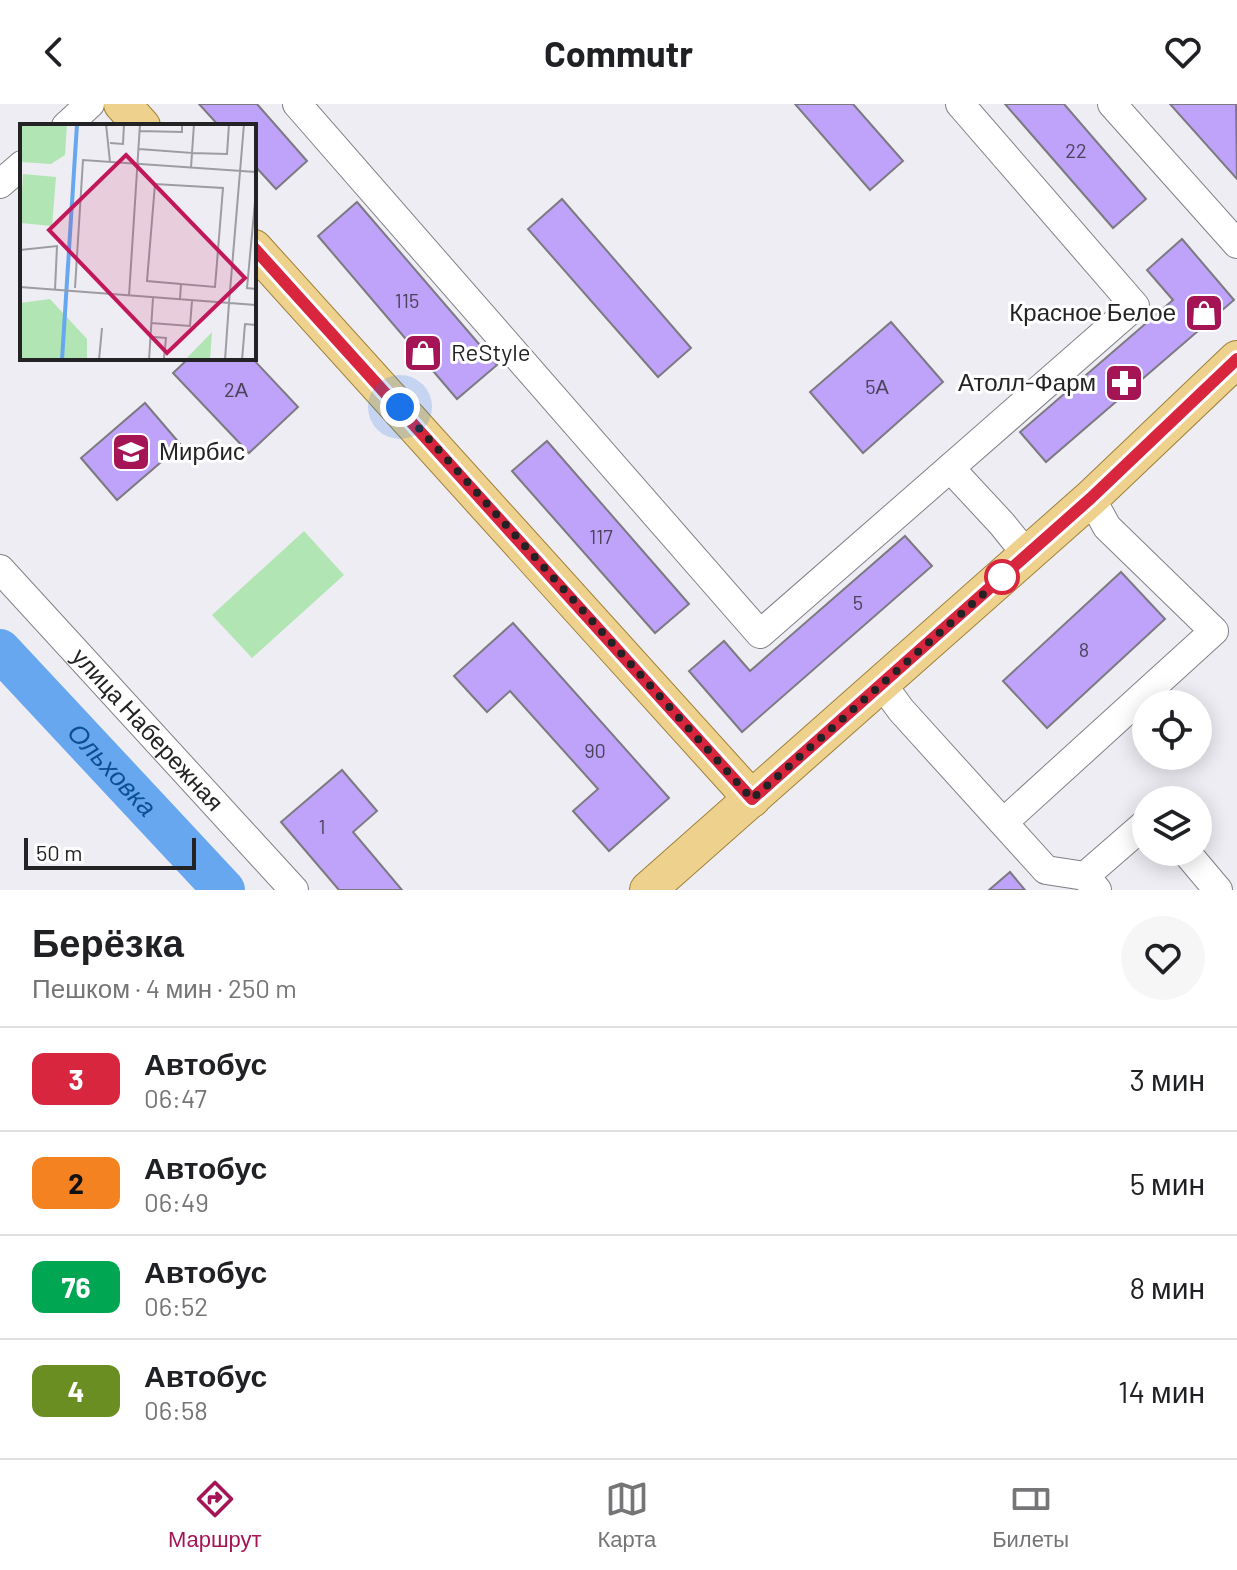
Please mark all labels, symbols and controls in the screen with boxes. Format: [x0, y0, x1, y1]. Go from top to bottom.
icon: back [32, 30, 76, 74]
icon: heart [1161, 30, 1205, 74]
text: Commutr [544, 31, 693, 74]
inset map [20, 124, 256, 360]
house number: 22 [1065, 138, 1087, 162]
house number: 115 [395, 288, 419, 312]
shop icon: Красное Белое [1183, 292, 1225, 334]
place label: Красное Белое [1009, 297, 1176, 326]
shop icon: ReStyle [402, 332, 444, 374]
place label: ReStyle [451, 337, 531, 366]
pharmacy icon: Атолл-Фарм [1103, 362, 1145, 404]
place label: Атолл-Фарм [958, 367, 1096, 396]
house number: 5А [865, 374, 889, 398]
house number: 2А [224, 377, 249, 401]
your location [380, 387, 420, 427]
school or university icon: Мирбис [110, 431, 152, 473]
place label: Мирбис [159, 436, 245, 465]
house number: 117 [589, 524, 613, 548]
unlabelled marker [985, 560, 1019, 594]
house number: 5 [853, 590, 863, 614]
house number: 8 [1079, 637, 1089, 661]
street label: улица Набережная [67, 641, 230, 816]
map controls [1132, 690, 1212, 866]
button: locate [1132, 690, 1212, 770]
water label: Ольховка [62, 716, 164, 822]
house number: 90 [584, 738, 606, 762]
button: layers [1132, 786, 1212, 866]
house number: 1 [319, 814, 326, 838]
scale bar [24, 834, 196, 870]
text: 50 m [36, 839, 82, 865]
button: heart [1121, 916, 1205, 1000]
text: Берёзка [32, 919, 184, 965]
text: Пешком · 4 мин · 250 m [32, 972, 297, 1003]
text: Автобус [144, 1045, 267, 1081]
text: 3 мин [1130, 1061, 1205, 1097]
text: 3 [68, 1062, 84, 1096]
text: 06:47 [144, 1082, 207, 1113]
text: Автобус [144, 1149, 267, 1185]
text: 5 мин [1130, 1165, 1205, 1201]
text: 2 [68, 1166, 84, 1200]
text: 06:49 [144, 1186, 209, 1217]
text: Автобус [144, 1253, 267, 1289]
text: 8 мин [1129, 1269, 1205, 1305]
text: 76 [62, 1270, 90, 1304]
text: 06:52 [144, 1290, 208, 1321]
text: Автобус [144, 1357, 267, 1393]
text: 14 мин [1118, 1373, 1205, 1409]
text: 4 [68, 1374, 84, 1408]
text: 06:58 [144, 1394, 208, 1425]
tab: Маршрут [168, 1477, 262, 1553]
tab: Карта [597, 1477, 656, 1553]
tab: Билеты [992, 1477, 1069, 1553]

